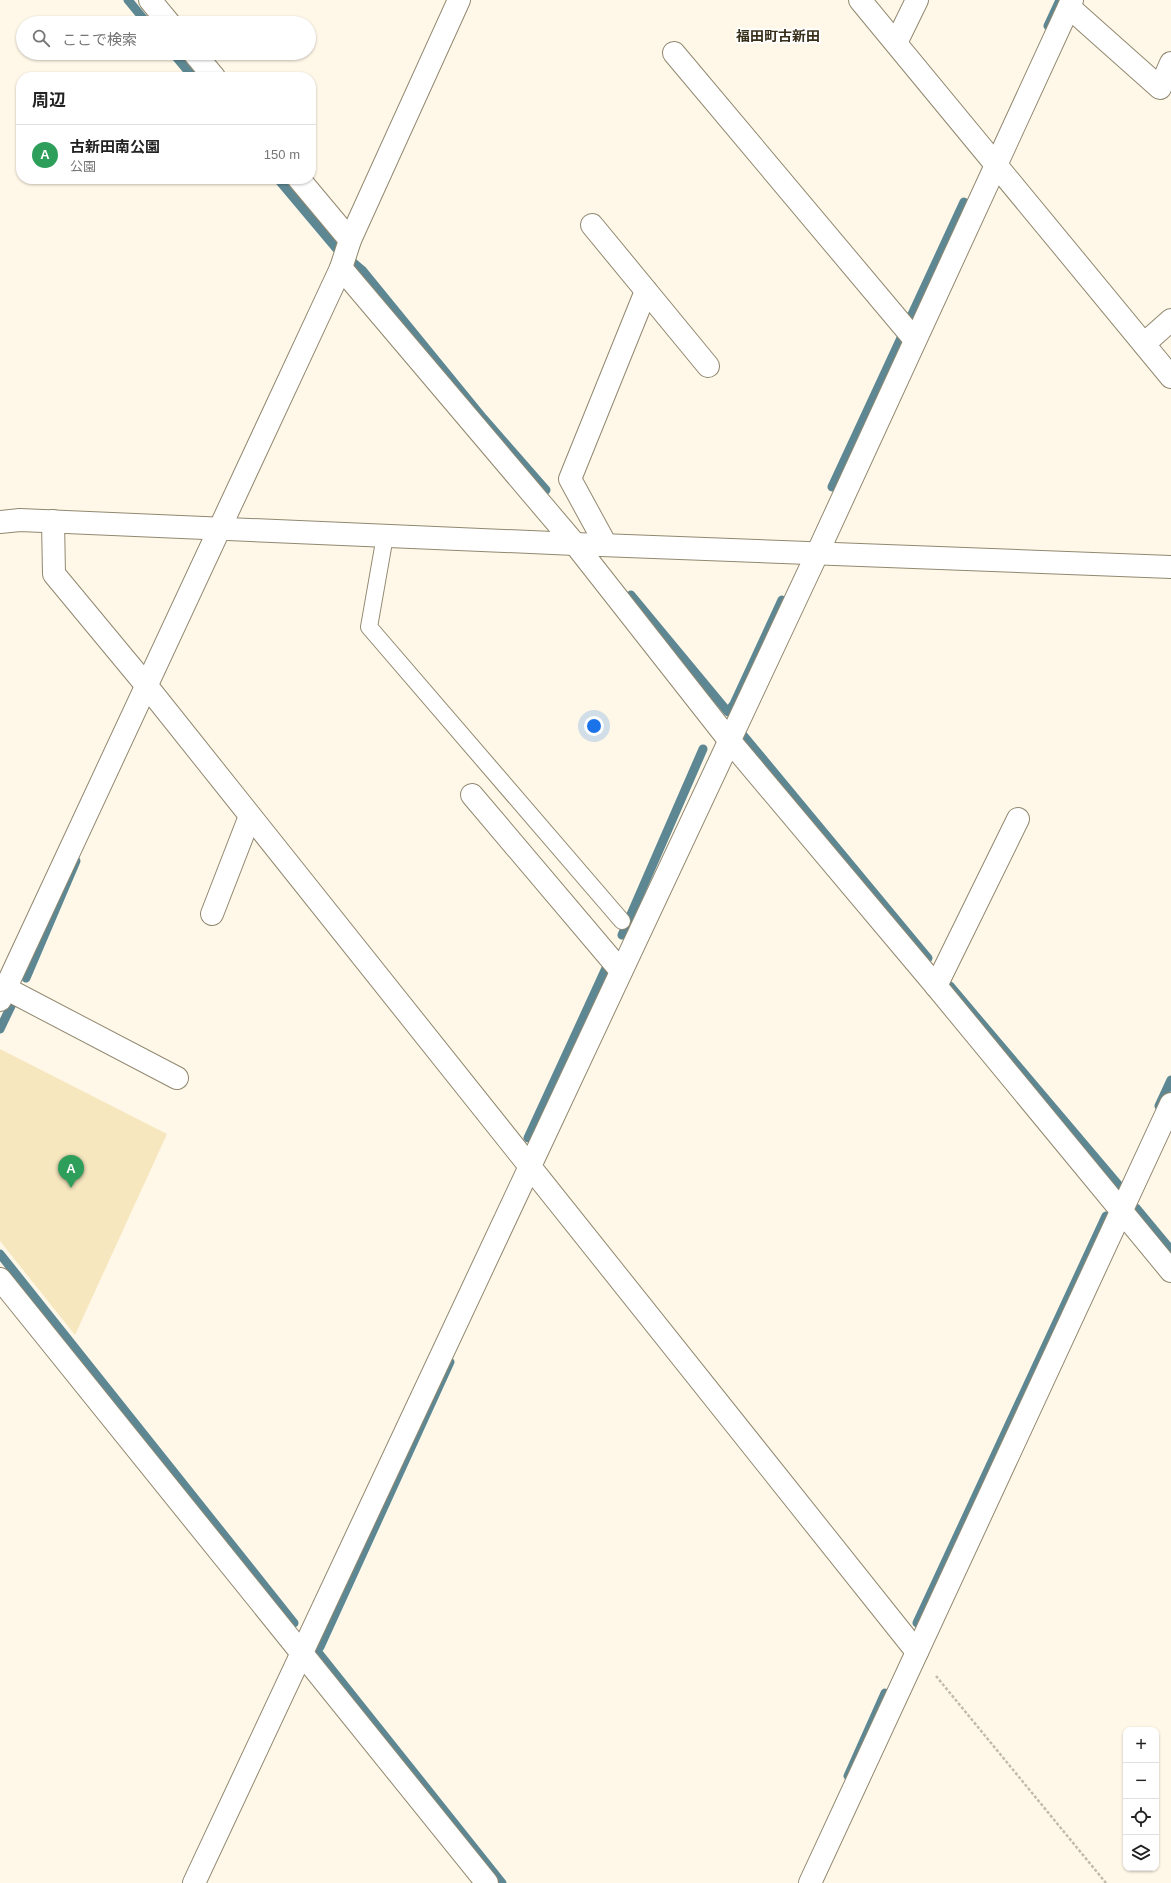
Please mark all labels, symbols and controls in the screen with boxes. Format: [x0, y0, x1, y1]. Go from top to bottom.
search box [16, 16, 316, 60]
icon: search [30, 27, 52, 49]
district label: 福田町古新田 [736, 28, 820, 44]
text: ここで検索 [62, 31, 137, 48]
text: 周辺 [32, 91, 66, 110]
text: 古新田南公園 [70, 138, 160, 155]
text: A [40, 147, 50, 162]
text: 150 m [264, 147, 300, 162]
text: 公園 [70, 159, 96, 174]
your location [584, 716, 604, 736]
pin: A [58, 1155, 84, 1188]
map controls [1123, 1727, 1159, 1871]
button: + [1123, 1727, 1159, 1763]
button: − [1123, 1763, 1159, 1799]
button: locate [1123, 1799, 1159, 1835]
button: layers [1123, 1835, 1159, 1871]

